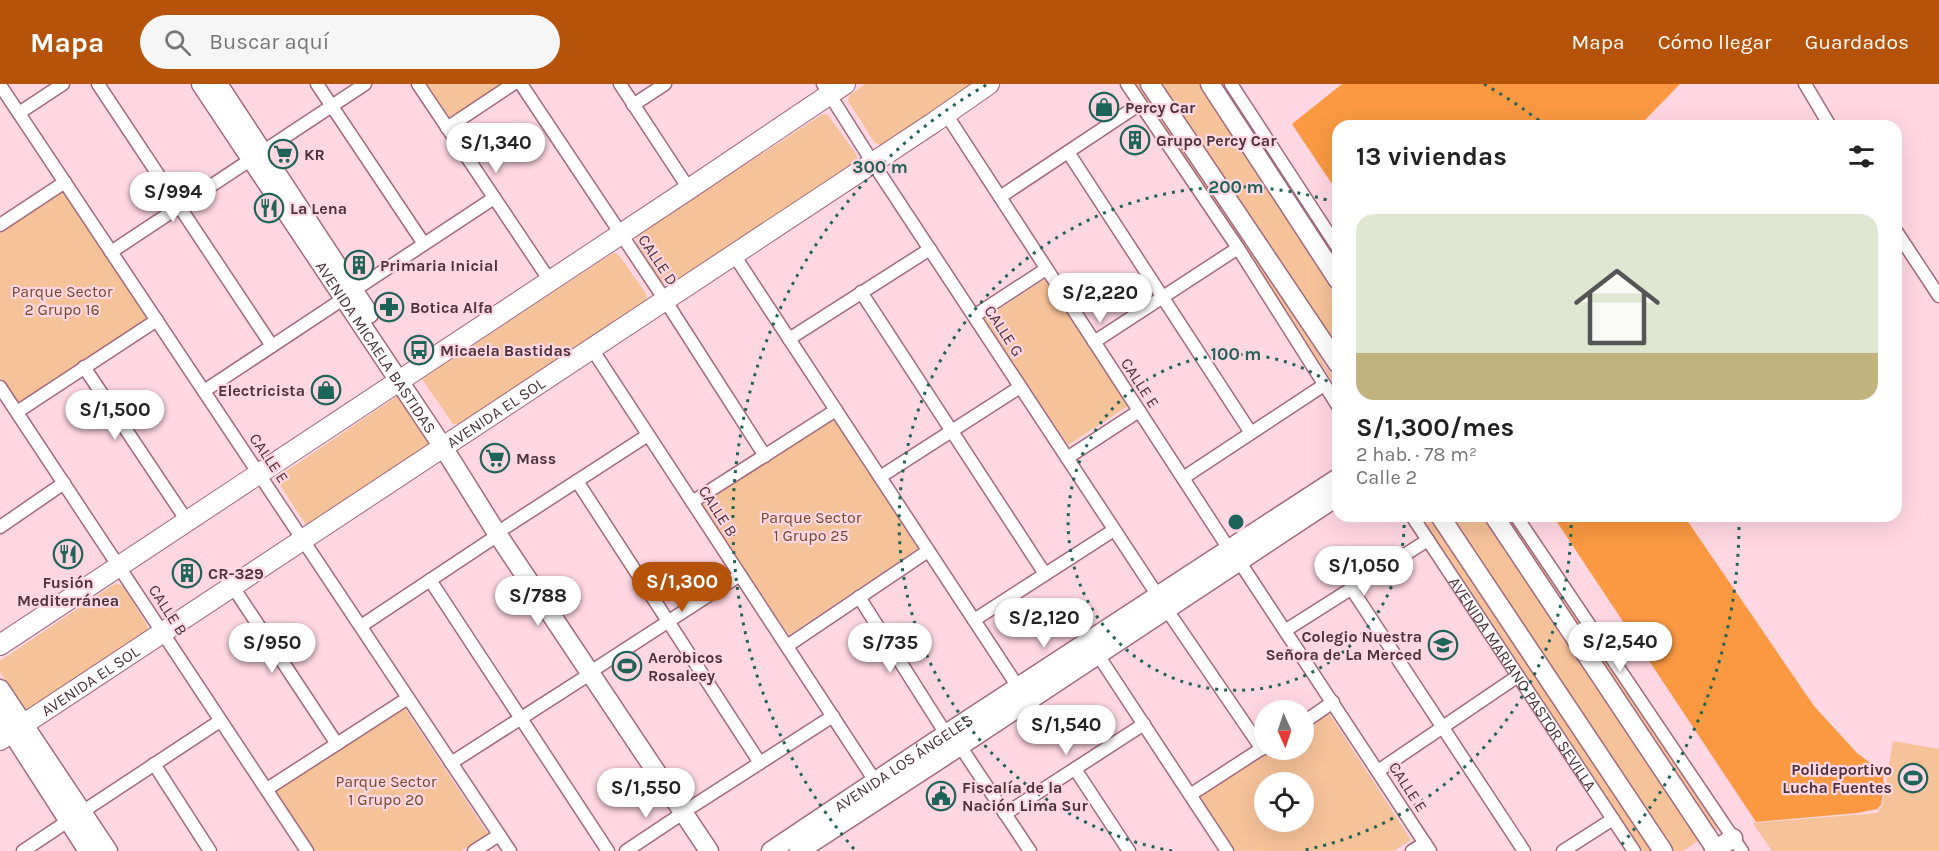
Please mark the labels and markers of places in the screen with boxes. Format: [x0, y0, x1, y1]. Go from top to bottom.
shop icon: Percy Car [1088, 91, 1120, 123]
place label: Percy Car [1125, 98, 1196, 117]
pin: S/1,340 [441, 123, 551, 174]
building icon: Grupo Percy Car [1119, 124, 1151, 156]
place label: Grupo Percy Car [1156, 131, 1277, 150]
supermarket icon: KR [267, 138, 299, 170]
place label: KR [304, 145, 325, 164]
pin: S/994 [131, 172, 215, 223]
restaurant icon: La Lena [253, 192, 285, 224]
place label: La Lena [290, 199, 347, 218]
building icon: Primaria Inicial [343, 249, 375, 281]
place label: Primaria Inicial [380, 256, 498, 275]
pin: S/2,220 [1045, 273, 1155, 324]
pharmacy icon: Botica Alfa [373, 291, 405, 323]
place label: Botica Alfa [410, 298, 493, 317]
bus stop icon: Micaela Bastidas [403, 334, 435, 366]
place label: Micaela Bastidas [440, 341, 571, 360]
shop icon: Electricista [310, 374, 342, 406]
place label: Electricista [218, 381, 305, 400]
pin: S/1,500 [60, 390, 170, 441]
supermarket icon: Mass [479, 442, 511, 474]
place label: Mass [516, 449, 556, 468]
centre of rings [1226, 512, 1246, 532]
restaurant icon: Fusión Mediterránea [52, 538, 84, 570]
pin: S/1,050 [1309, 546, 1419, 597]
building icon: CR-329 [171, 557, 203, 589]
pin: S/1,300 [627, 562, 737, 613]
place label: CR-329 [208, 564, 264, 583]
place label: Fusión Mediterránea [17, 573, 119, 610]
pin: S/788 [496, 576, 580, 627]
pin: S/2,120 [989, 598, 1099, 649]
pin: S/2,540 [1565, 622, 1675, 673]
pin: S/950 [230, 623, 314, 674]
pin: S/735 [848, 623, 932, 674]
place label: Colegio Nuestra Señora de La Merced [1265, 627, 1422, 664]
school or university icon: Colegio Nuestra Señora de La Merced [1427, 629, 1459, 661]
place label: Aerobicos Rosaleey [648, 648, 723, 685]
sports icon: Aerobicos Rosaleey [611, 650, 643, 682]
pin: S/1,540 [1011, 705, 1121, 756]
place label: Polideportivo Lucha Fuentes [1782, 760, 1892, 797]
sports icon: Polideportivo Lucha Fuentes [1897, 762, 1929, 794]
pin: S/1,550 [591, 768, 701, 819]
place label: Fiscalía de la Nación Lima Sur [962, 778, 1089, 815]
public building icon: Fiscalía de la Nación Lima Sur [925, 780, 957, 812]

